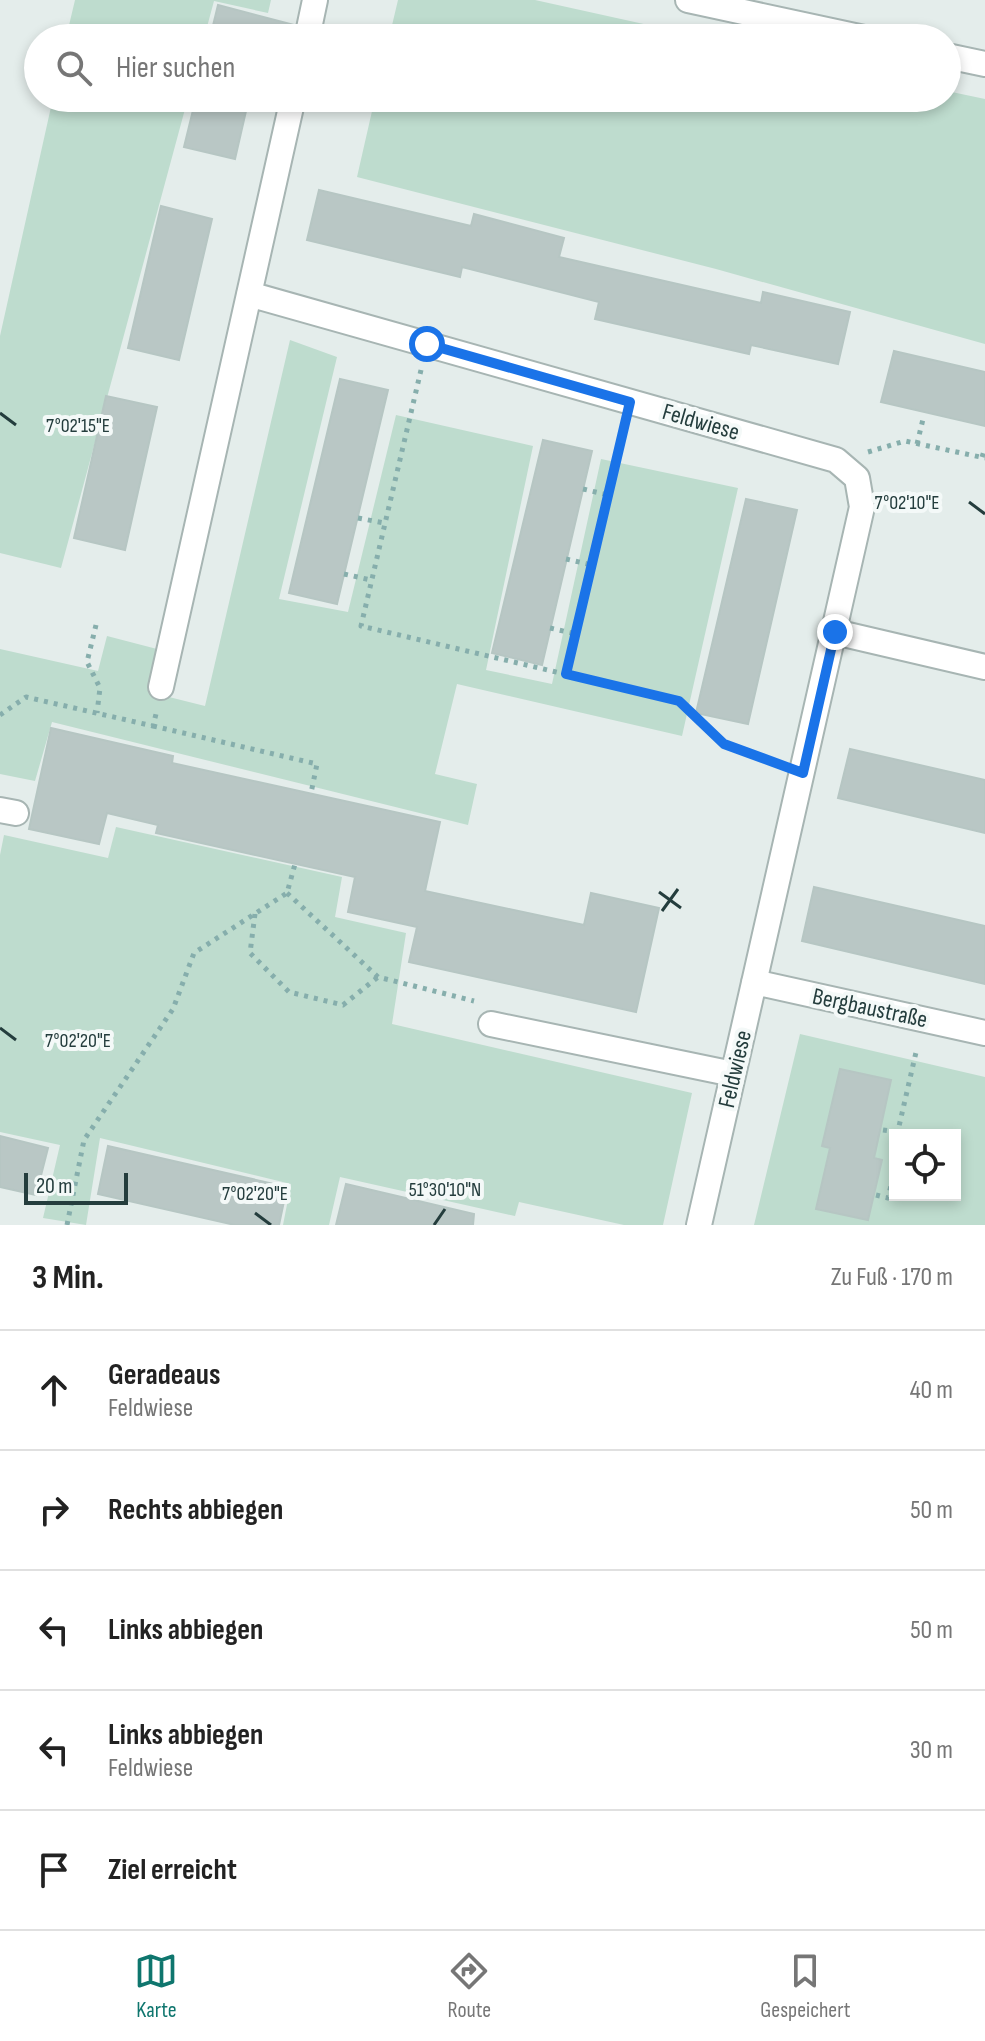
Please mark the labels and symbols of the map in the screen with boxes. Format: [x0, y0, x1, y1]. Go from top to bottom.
route start [409, 326, 445, 362]
street label: Feldwiese [659, 397, 743, 447]
text: 7°02'15"E [46, 414, 110, 438]
text: 7°02'10"E [875, 491, 940, 515]
route end [817, 614, 853, 650]
street label: Bergbaustraße [810, 982, 930, 1034]
street label: Feldwiese [712, 1027, 758, 1111]
text: 7°02'20"E [45, 1029, 111, 1053]
scale bar [24, 1169, 128, 1205]
text: 51°30'10"N [409, 1178, 481, 1202]
text: 7°02'20"E [222, 1182, 288, 1206]

